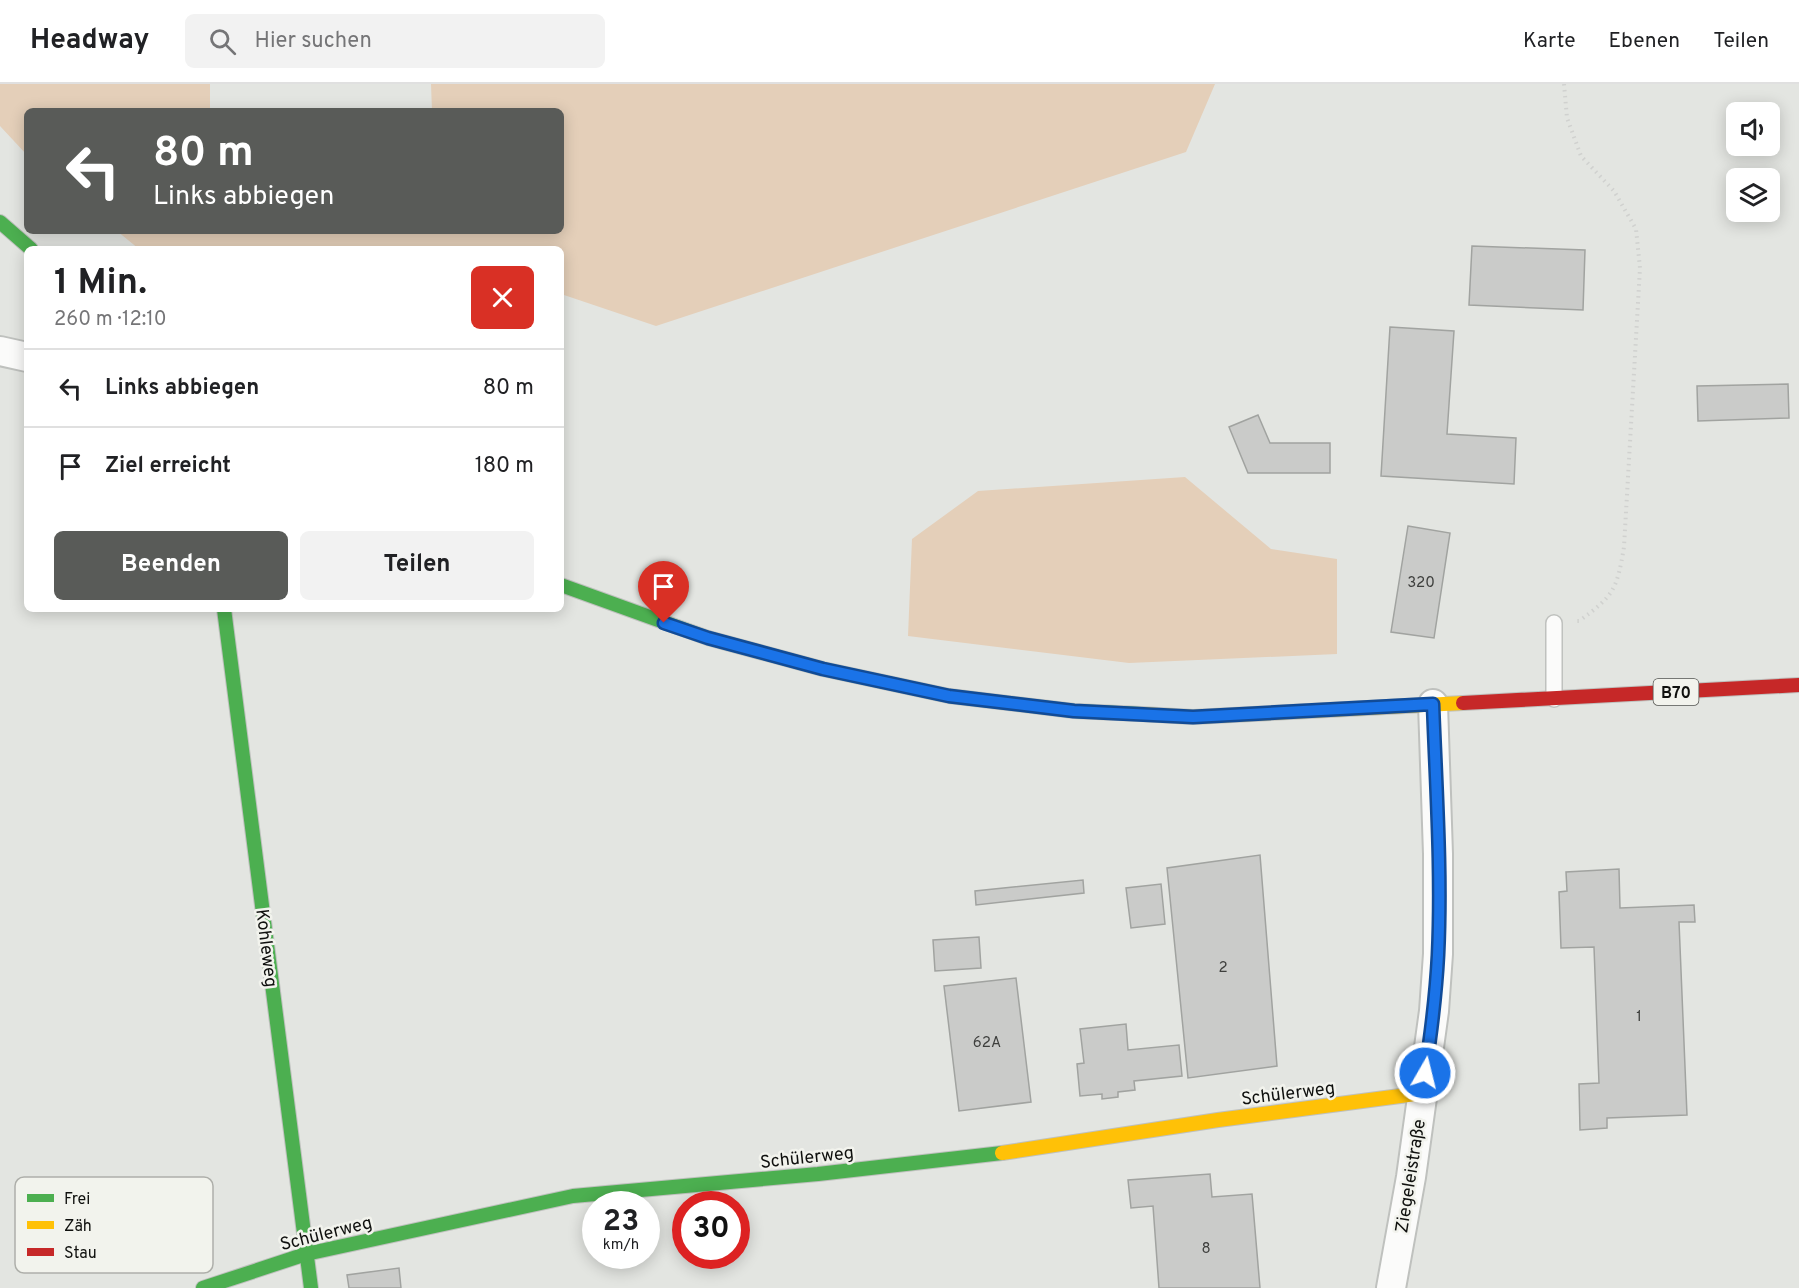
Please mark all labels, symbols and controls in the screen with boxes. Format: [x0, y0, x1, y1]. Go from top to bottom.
search box [185, 14, 605, 68]
text: Headway [30, 23, 149, 59]
icon: search [206, 25, 239, 58]
text: Hier suchen [254, 28, 372, 55]
text: Karte [1523, 28, 1575, 55]
text: Ebenen [1608, 28, 1680, 55]
text: Teilen [1713, 28, 1769, 55]
map controls [1726, 102, 1780, 222]
button: sound [1726, 102, 1780, 156]
text: 80 m [153, 128, 254, 181]
icon: left [54, 132, 132, 210]
button: layers [1726, 168, 1780, 222]
text: Links abbiegen [153, 180, 334, 214]
text: 1 Min. [54, 261, 147, 307]
button: close [471, 266, 534, 329]
text: 260 m · 12:10 [54, 307, 167, 333]
icon: left [54, 372, 87, 405]
text: Links abbiegen [105, 375, 259, 402]
text: 80 m [483, 375, 534, 402]
icon: arrive [54, 450, 87, 483]
text: Ziel erreicht [105, 453, 231, 480]
text: 180 m [475, 453, 534, 480]
button: Beenden [54, 531, 288, 600]
button: Teilen [300, 531, 534, 600]
pin [638, 561, 689, 623]
icon: arrive [647, 570, 680, 603]
house number: 320 [1407, 574, 1435, 593]
road number: B70 [1654, 679, 1698, 705]
street label: Kohleweg [249, 908, 282, 989]
house number: 2 [1218, 959, 1228, 978]
house number: 1 [1636, 1008, 1642, 1027]
house number: 62A [973, 1034, 1001, 1053]
position arrow [1393, 1041, 1457, 1105]
street label: Schülerweg [1240, 1077, 1336, 1112]
street label: Ziegeleistraße [1391, 1118, 1432, 1235]
street label: Schülerweg [759, 1142, 855, 1175]
legend [15, 1177, 213, 1273]
text: Frei [64, 1190, 90, 1210]
speed limit sign: 30 [672, 1191, 750, 1269]
text: 23 [603, 1204, 639, 1241]
street label: Schülerweg [278, 1212, 375, 1257]
text: Zäh [64, 1217, 92, 1237]
text: km/h [603, 1236, 639, 1255]
house number: 8 [1201, 1240, 1211, 1259]
text: Stau [64, 1244, 97, 1264]

